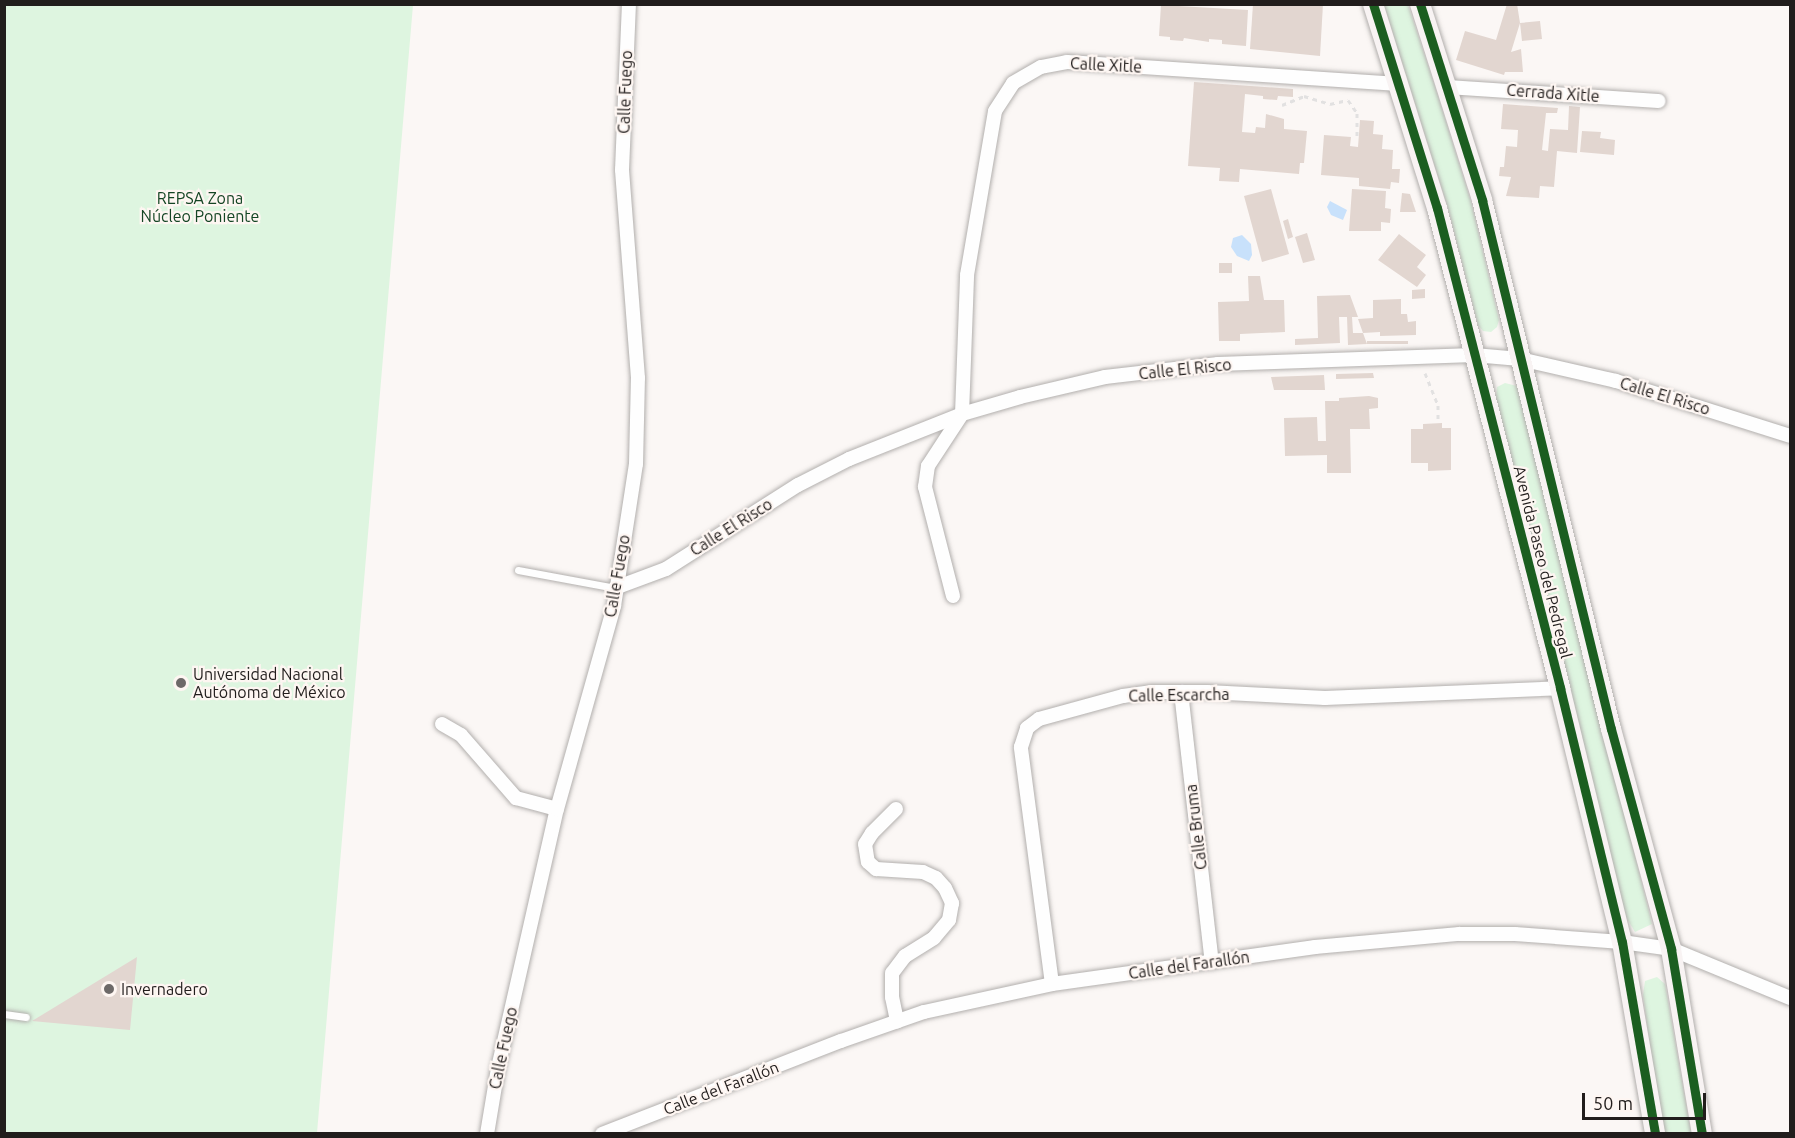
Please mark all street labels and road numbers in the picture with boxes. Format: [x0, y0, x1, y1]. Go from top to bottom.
street label: Calle Fuego [614, 50, 636, 134]
street label: Calle Xitle [1070, 54, 1142, 76]
street label: Cerrada Xitle [1506, 80, 1600, 106]
street label: Calle El Risco [1138, 355, 1232, 383]
street label: Calle El Risco [1618, 373, 1712, 419]
street label: Avenida Paseo del Pedregal [1510, 464, 1576, 660]
street label: Calle El Risco [686, 494, 776, 560]
street label: Calle Fuego [600, 533, 634, 619]
street label: Calle Escarcha [1128, 685, 1230, 705]
street label: Calle Bruma [1181, 783, 1211, 871]
street label: Calle del Farallón [1127, 947, 1251, 983]
street label: Calle Fuego [485, 1005, 521, 1091]
street label: Calle del Farallón [661, 1057, 781, 1119]

